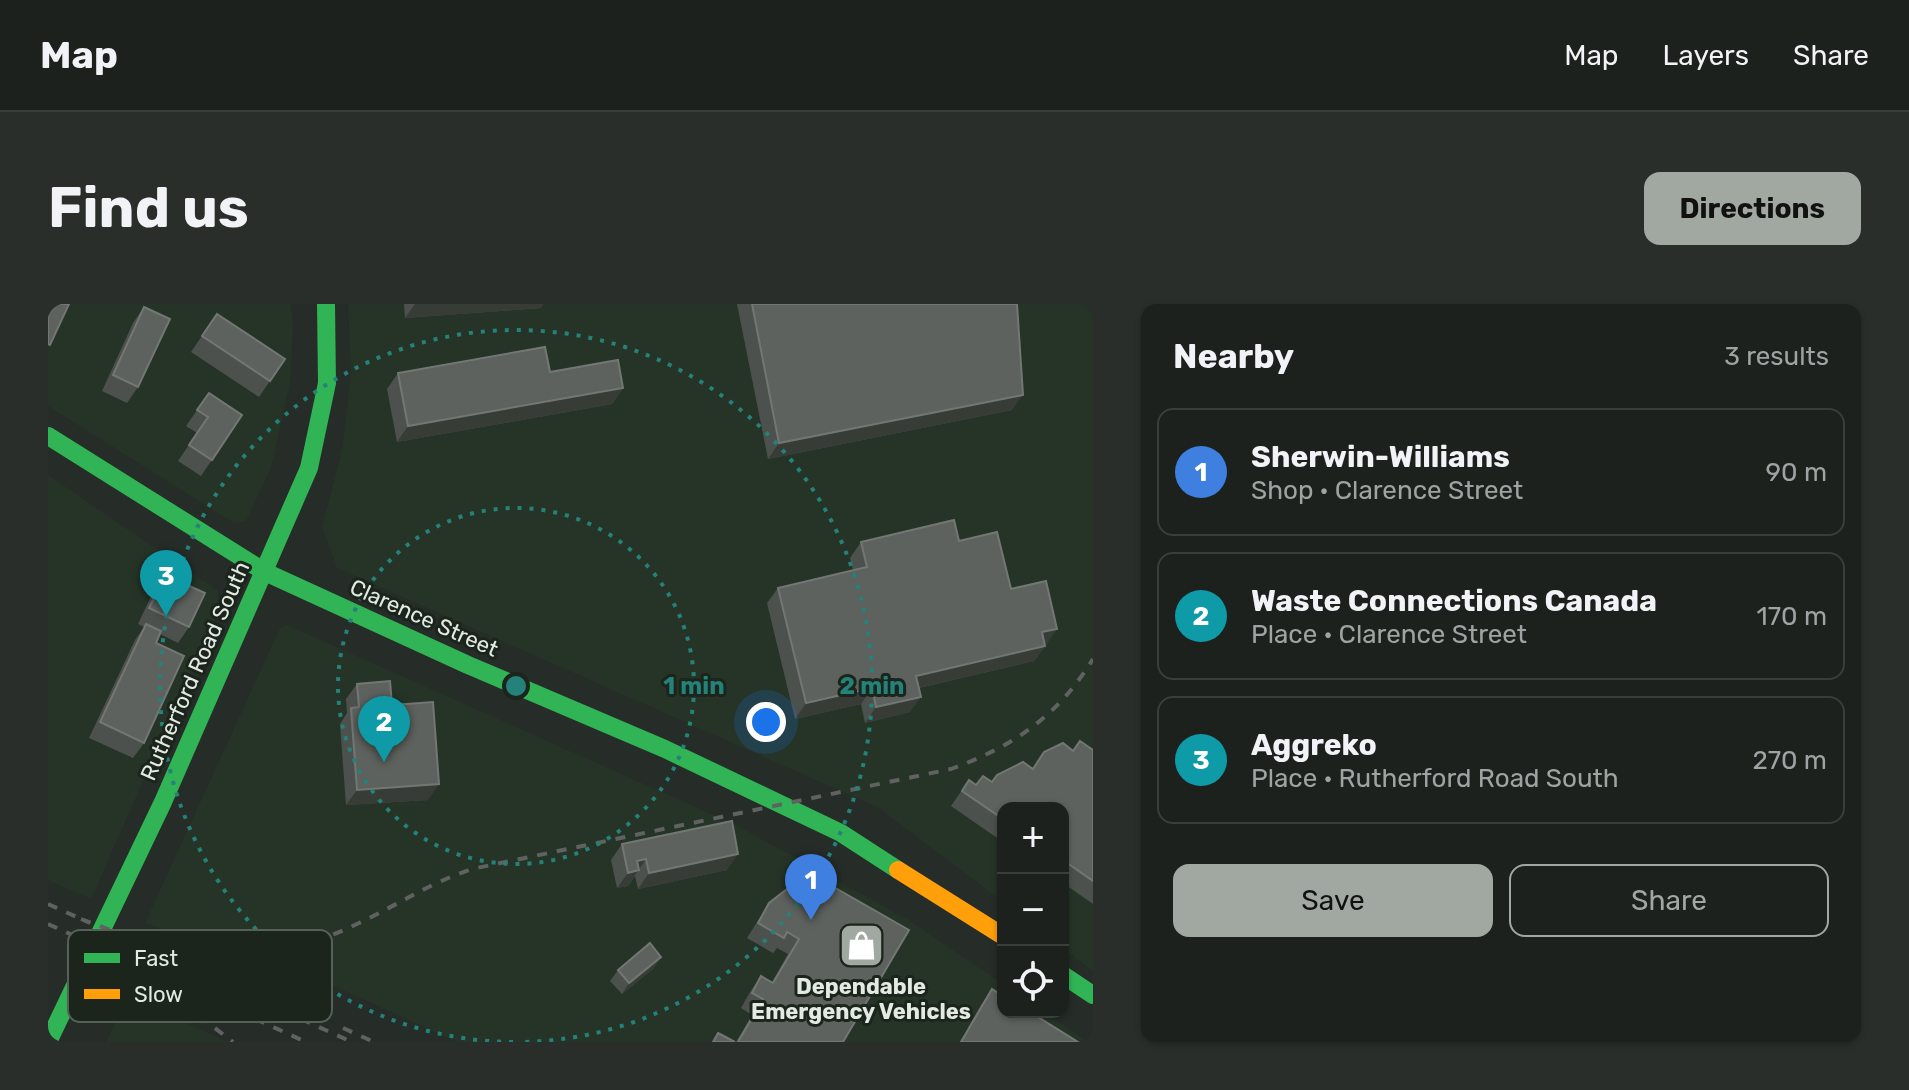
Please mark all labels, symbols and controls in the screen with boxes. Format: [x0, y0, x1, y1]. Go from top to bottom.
text: Map [40, 32, 118, 78]
text: Map [1564, 39, 1619, 72]
text: Layers [1663, 39, 1749, 72]
text: Share [1793, 39, 1869, 72]
button: Directions [1644, 172, 1861, 245]
text: Find us [48, 175, 249, 241]
text: Nearby [1173, 336, 1294, 377]
text: 3 results [1724, 341, 1829, 372]
text: Sherwin-Williams [1251, 439, 1510, 475]
text: 1 [1195, 457, 1207, 488]
text: 90 m [1766, 457, 1827, 488]
text: Shop · Clarence Street [1251, 475, 1523, 506]
pin: 3 [140, 550, 192, 616]
street label: Rutherford Road South [134, 557, 256, 785]
street label: Clarence Street [346, 573, 503, 663]
text: Waste Connections Canada [1251, 583, 1657, 619]
text: 2 [1193, 601, 1209, 632]
text: 170 m [1757, 601, 1827, 632]
text: Place · Clarence Street [1251, 619, 1527, 650]
centre of rings [502, 672, 530, 700]
text: 1 min [663, 672, 725, 700]
text: 2 min [840, 672, 905, 700]
pin: 2 [358, 696, 410, 762]
your location [746, 702, 786, 742]
text: Aggreko [1251, 727, 1377, 763]
text: 3 [1192, 745, 1210, 776]
text: 270 m [1752, 745, 1827, 776]
text: Place · Rutherford Road South [1251, 763, 1619, 794]
map controls [997, 802, 1069, 1018]
button: + [997, 802, 1069, 874]
pin: 1 [785, 854, 837, 920]
button: Save [1173, 864, 1493, 937]
button: Share [1509, 864, 1829, 937]
button: − [997, 874, 1069, 946]
shop icon: Dependable Emergency Vehicles [837, 921, 885, 969]
legend [68, 930, 332, 1022]
text: Fast [134, 945, 179, 972]
button: locate [997, 946, 1069, 1018]
place label: Dependable Emergency Vehicles [751, 973, 971, 1025]
text: Slow [134, 981, 183, 1008]

